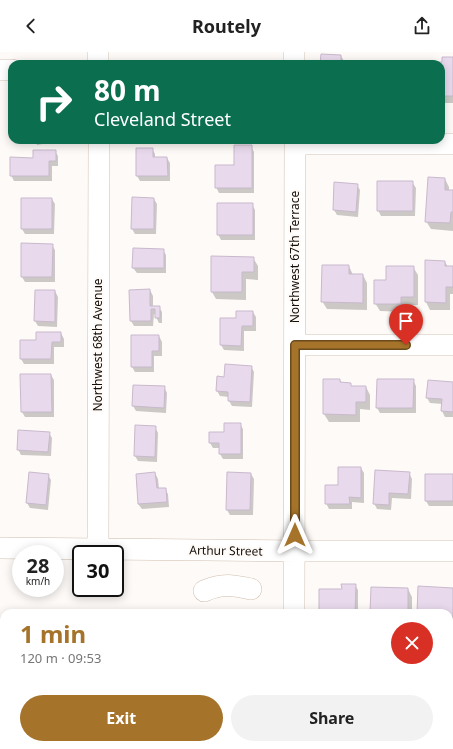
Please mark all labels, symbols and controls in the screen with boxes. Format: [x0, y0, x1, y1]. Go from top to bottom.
text: Routely [192, 14, 261, 38]
icon: back [20, 15, 42, 37]
icon: share [411, 15, 433, 37]
text: 80 m [94, 71, 161, 109]
icon: right [28, 76, 80, 128]
text: Cleveland Street [94, 107, 231, 131]
street label: Northwest 67th Terrace [286, 190, 303, 323]
street label: Northwest 68th Avenue [89, 278, 106, 412]
pin [389, 304, 423, 345]
icon: arrive [395, 310, 417, 332]
position arrow [274, 514, 316, 556]
street label: Arthur Street [189, 541, 264, 560]
speed limit sign: 30 [72, 545, 124, 597]
text: 28 [27, 552, 49, 579]
text: km/h [26, 574, 50, 588]
text: 1 min [20, 617, 86, 650]
button: close [391, 622, 433, 664]
text: 120 m · 09:53 [20, 649, 101, 667]
button: Exit [20, 695, 223, 741]
button: Share [231, 695, 433, 741]

